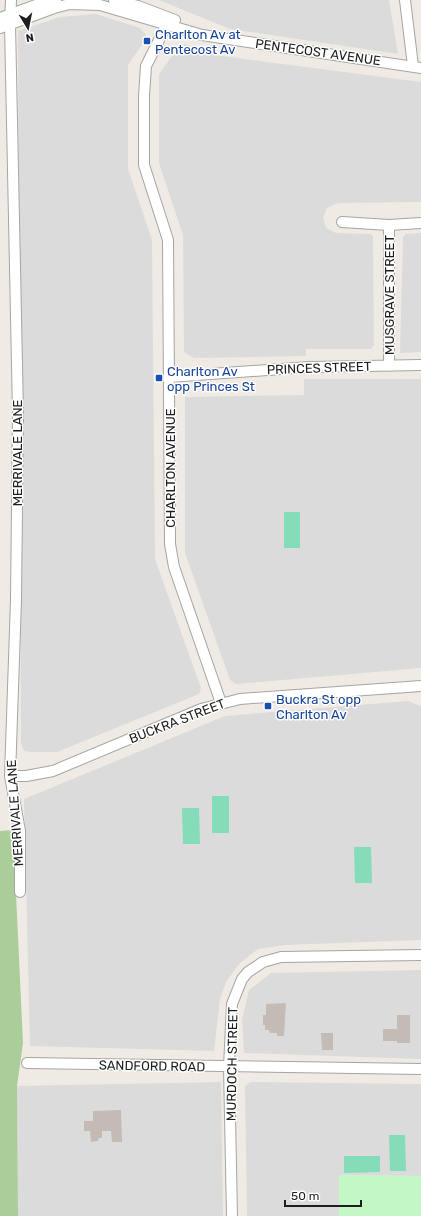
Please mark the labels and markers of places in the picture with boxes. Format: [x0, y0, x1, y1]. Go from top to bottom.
place label: Charlton Av at Pentecost Av [155, 27, 241, 57]
marker: Charlton Av at Pentecost Av [142, 36, 152, 46]
place label: Charlton Av opp Princes St [167, 364, 255, 394]
marker: Charlton Av opp Princes St [154, 373, 164, 383]
place label: Buckra St opp Charlton Av [276, 692, 361, 722]
marker: Buckra St opp Charlton Av [263, 701, 273, 711]

